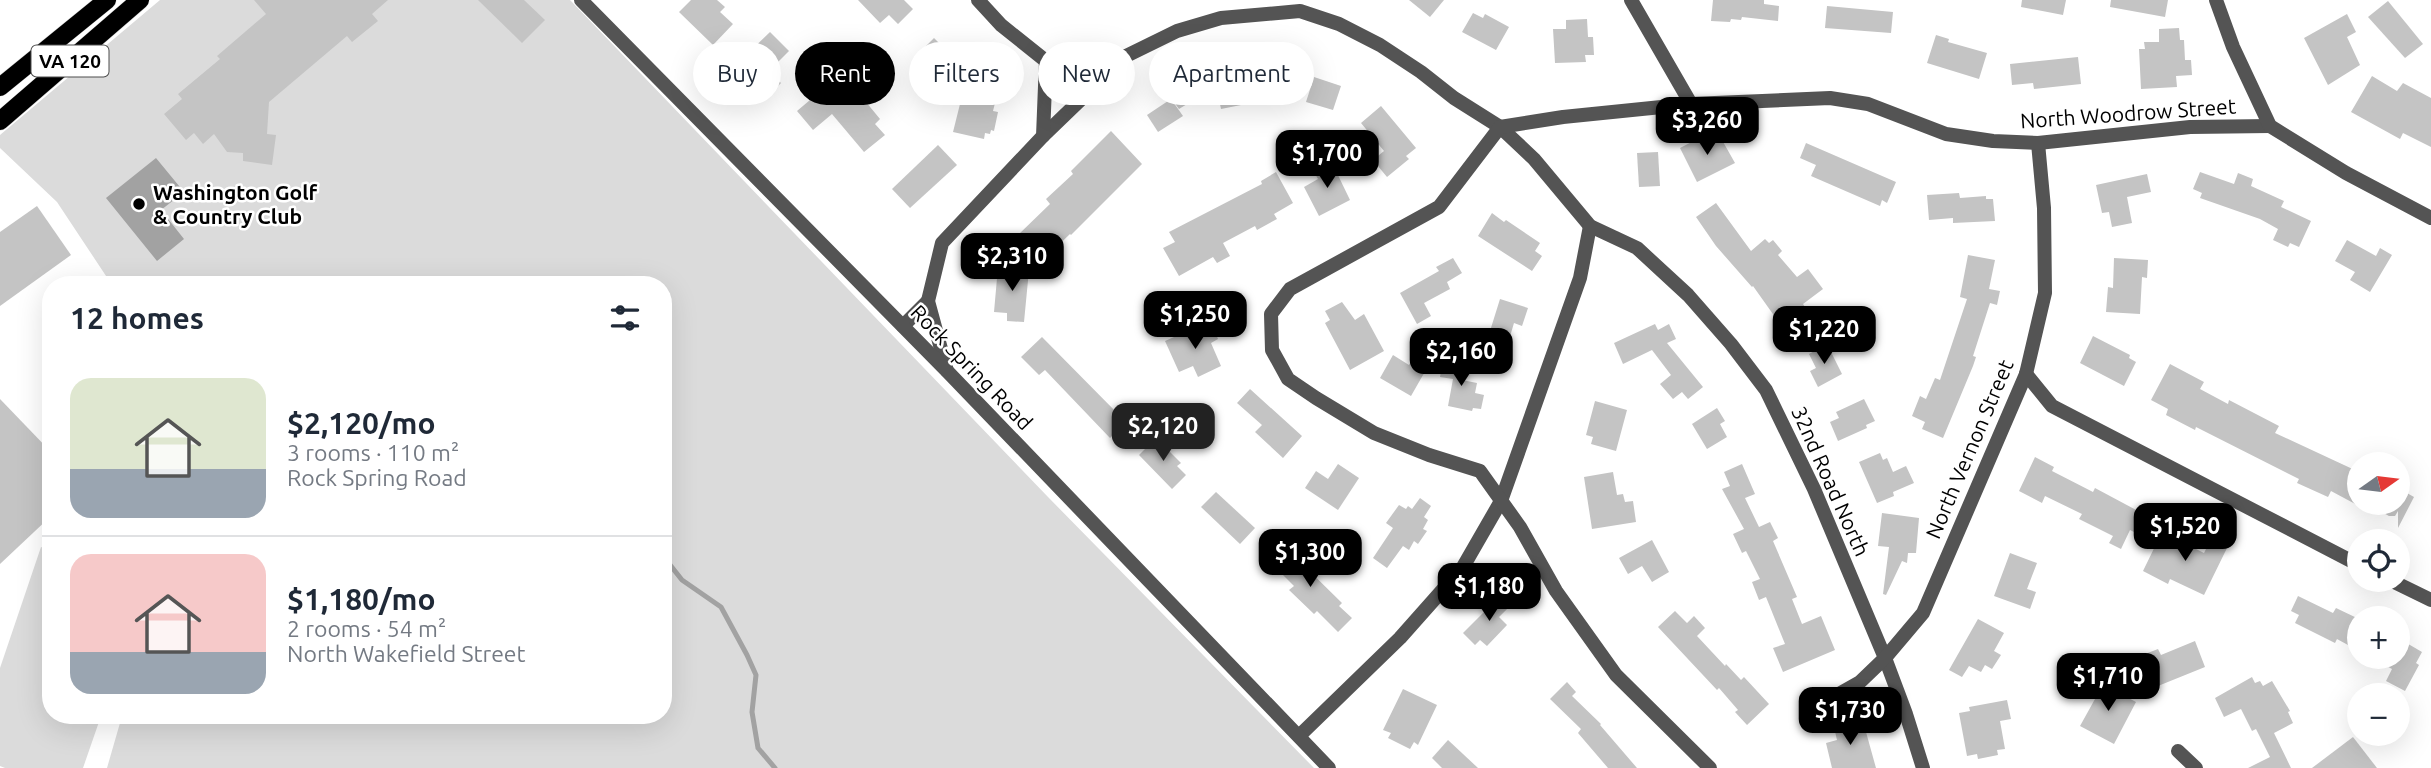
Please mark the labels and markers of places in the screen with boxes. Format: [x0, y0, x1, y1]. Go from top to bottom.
pin: $3,260 [1650, 97, 1764, 157]
pin: $1,700 [1270, 130, 1384, 190]
place label: Washington Golf & Country Club [153, 180, 317, 228]
marker: Washington Golf & Country Club [131, 196, 147, 212]
pin: $2,310 [955, 233, 1069, 293]
pin: $1,250 [1138, 292, 1252, 351]
pin: $1,220 [1767, 306, 1881, 366]
pin: $2,160 [1404, 328, 1518, 388]
pin: $2,120 [1106, 404, 1220, 463]
pin: $1,520 [2128, 504, 2242, 563]
pin: $1,300 [1253, 530, 1367, 589]
pin: $1,180 [1432, 564, 1546, 623]
pin: $1,710 [2051, 654, 2165, 713]
pin: $1,730 [1793, 688, 1907, 747]

